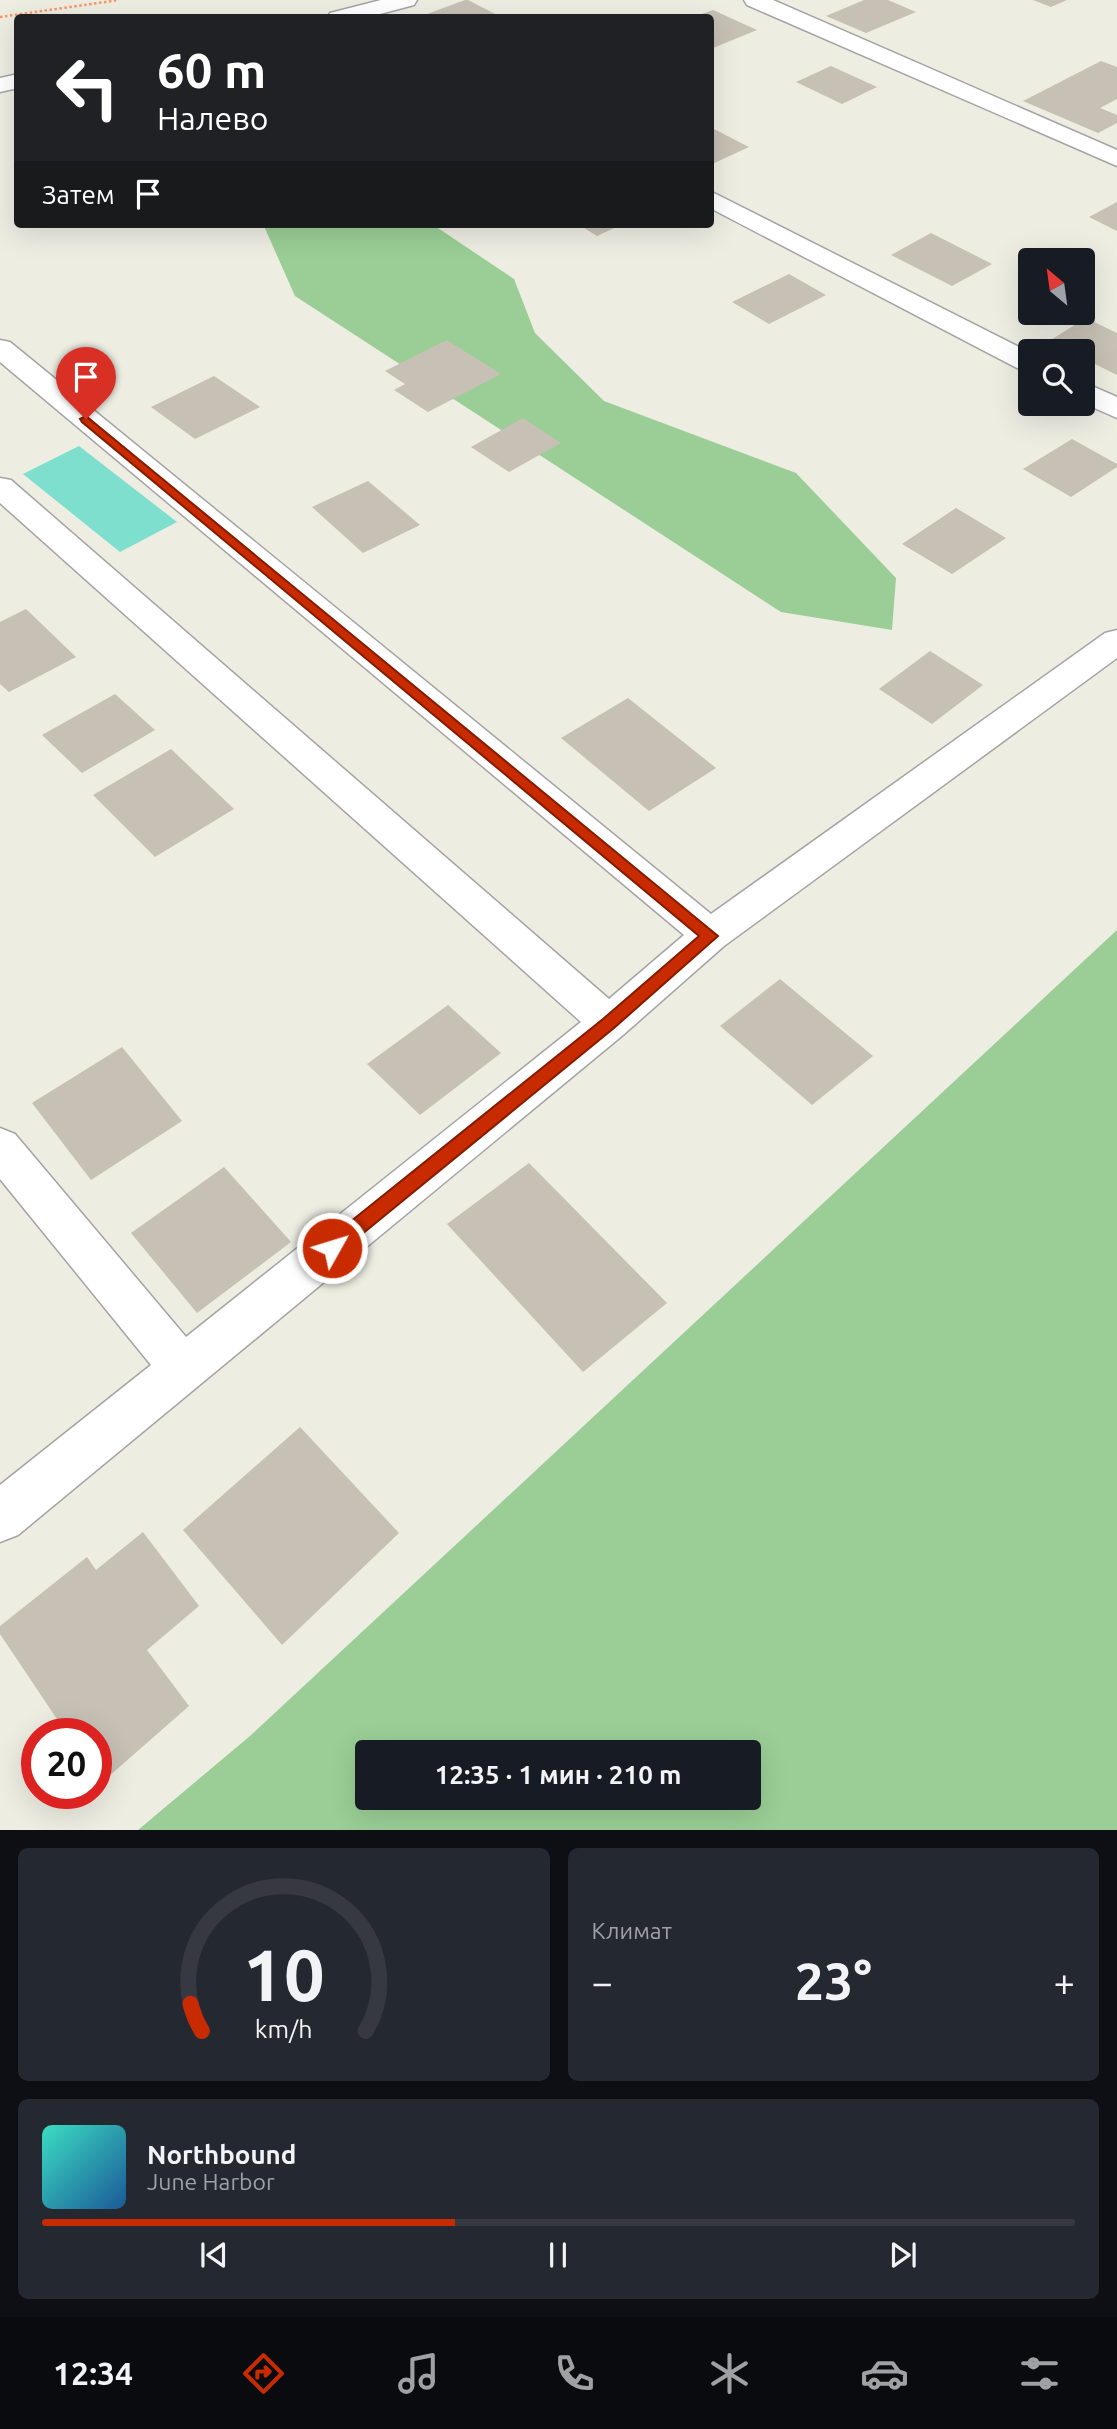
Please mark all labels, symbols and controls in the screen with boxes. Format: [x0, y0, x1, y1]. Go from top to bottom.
icon: left [42, 42, 133, 133]
text: 60 m [157, 42, 266, 97]
text: Налево [157, 100, 269, 136]
icon: arrive [129, 175, 167, 213]
text: Затем [42, 180, 115, 209]
north arrow [1018, 248, 1096, 326]
map controls [1018, 248, 1095, 416]
button: search [1018, 339, 1095, 416]
pin [56, 347, 116, 419]
icon: arrive [67, 358, 105, 396]
position arrow [295, 1211, 369, 1285]
speed limit sign: 20 [21, 1718, 112, 1809]
text: 12:35 · 1 мин · 210 m [435, 1760, 681, 1789]
text: Климат [592, 1918, 672, 1943]
text: 10 [243, 1933, 325, 2015]
text: 23° [795, 1952, 872, 2010]
text: − [592, 1961, 613, 2003]
text: + [1054, 1961, 1075, 2003]
text: km/h [255, 2014, 313, 2042]
text: Northbound [147, 2140, 296, 2169]
text: June Harbor [147, 2169, 275, 2194]
icon: previous [195, 2236, 233, 2274]
icon: pause [539, 2236, 577, 2274]
icon: next [884, 2236, 922, 2274]
icon: directions [239, 2349, 288, 2398]
icon: music [394, 2349, 443, 2398]
icon: phone [550, 2349, 599, 2398]
icon: climate [705, 2349, 754, 2398]
icon: car [860, 2349, 909, 2398]
icon: filters [1015, 2349, 1064, 2398]
text: 12:34 [53, 2355, 133, 2391]

